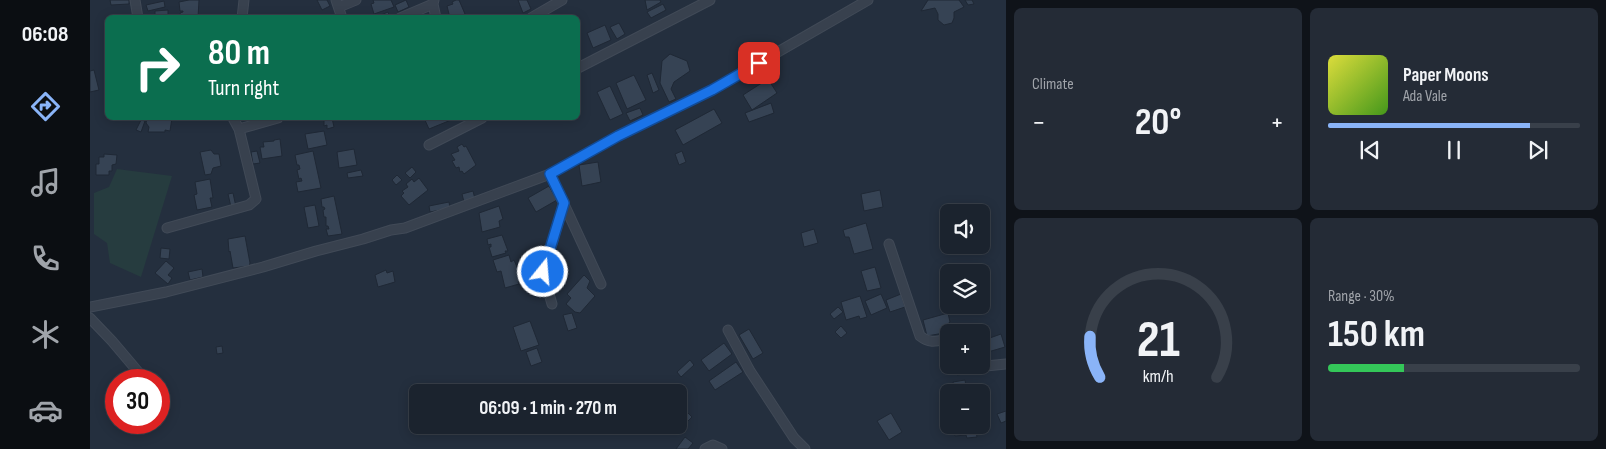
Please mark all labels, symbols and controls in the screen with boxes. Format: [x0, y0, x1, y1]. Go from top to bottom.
text: 06:08 [22, 21, 68, 48]
text: 80 m [208, 32, 270, 75]
icon: right [125, 35, 190, 100]
pin [738, 42, 780, 84]
icon: arrive [745, 49, 773, 77]
text: Paper Moons [1403, 64, 1489, 87]
text: Turn right [208, 75, 279, 102]
text: Climate [1032, 75, 1074, 94]
text: Ada Vale [1403, 87, 1447, 106]
icon: directions [28, 89, 63, 124]
text: 20° [1135, 100, 1181, 145]
text: − [1032, 106, 1046, 139]
text: + [1270, 106, 1284, 139]
icon: previous [1356, 136, 1384, 164]
icon: pause [1440, 136, 1468, 164]
icon: next [1524, 136, 1552, 164]
icon: music [28, 165, 63, 200]
map controls [940, 204, 990, 434]
button: sound [940, 204, 990, 254]
icon: phone [28, 241, 63, 276]
position arrow [516, 245, 568, 297]
button: layers [940, 264, 990, 314]
text: Range · 30% [1328, 287, 1395, 306]
text: 21 [1136, 309, 1180, 372]
text: 150 km [1328, 312, 1425, 357]
icon: climate [28, 317, 63, 352]
button: + [940, 324, 990, 374]
text: km/h [1143, 366, 1173, 387]
speed limit sign: 30 [105, 369, 170, 434]
button: − [940, 384, 990, 434]
icon: car [28, 393, 63, 428]
text: 06:09 · 1 min · 270 m [479, 397, 617, 420]

